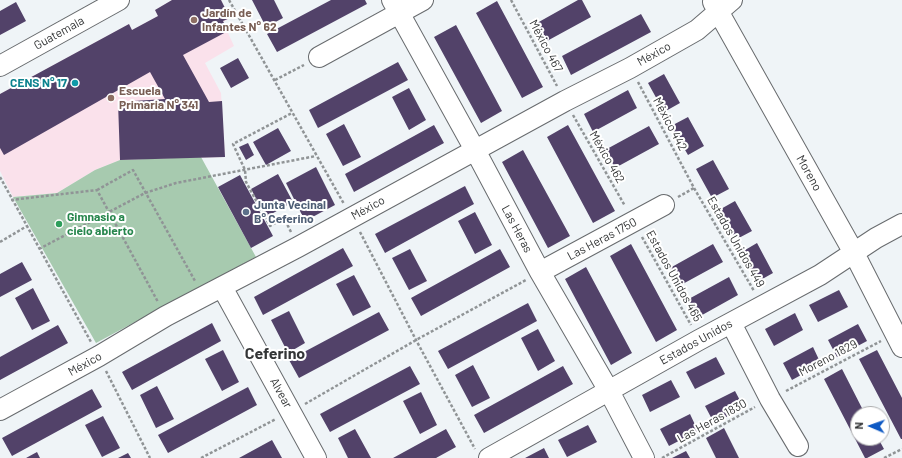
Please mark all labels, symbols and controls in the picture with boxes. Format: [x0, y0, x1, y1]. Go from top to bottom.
place label: Jardín de Infantes N° 62 [202, 6, 277, 34]
street label: Guatemala [31, 13, 87, 53]
marker: Jardín de Infantes N° 62 [189, 15, 199, 25]
street label: México 467 [526, 17, 566, 75]
street label: México [635, 39, 673, 69]
place label: CENS N° 17 [10, 76, 67, 90]
marker: CENS N° 17 [70, 78, 80, 88]
place label: Escuela Primaria N° 341 [119, 84, 198, 112]
marker: Escuela Primaria N° 341 [106, 93, 116, 103]
street label: México 442 [650, 95, 690, 153]
street label: México 462 [586, 128, 628, 186]
street label: Moreno [793, 153, 825, 193]
street label: México [349, 193, 387, 223]
street label: Estados Unidos 449 [704, 194, 768, 290]
place label: Junta Vecinal B° Ceferino [254, 198, 326, 226]
street label: Las Heras [499, 203, 535, 255]
marker: Junta Vecinal B° Ceferino [241, 207, 251, 217]
place label: Gimnasio a cielo abierto [67, 210, 134, 238]
street label: Las Heras 1750 [565, 215, 639, 263]
marker: Gimnasio a cielo abierto [54, 219, 64, 229]
street label: Estados Unidos 465 [643, 228, 705, 324]
street label: Estados Unidos [657, 316, 735, 368]
street label: Moreno 1829 [796, 337, 860, 379]
district label: Ceferino [245, 344, 305, 364]
street label: México [66, 349, 104, 379]
street label: Alvear [267, 375, 295, 411]
street label: Las Heras 1830 [675, 396, 749, 446]
north arrow [850, 406, 890, 446]
text: N [852, 422, 865, 429]

